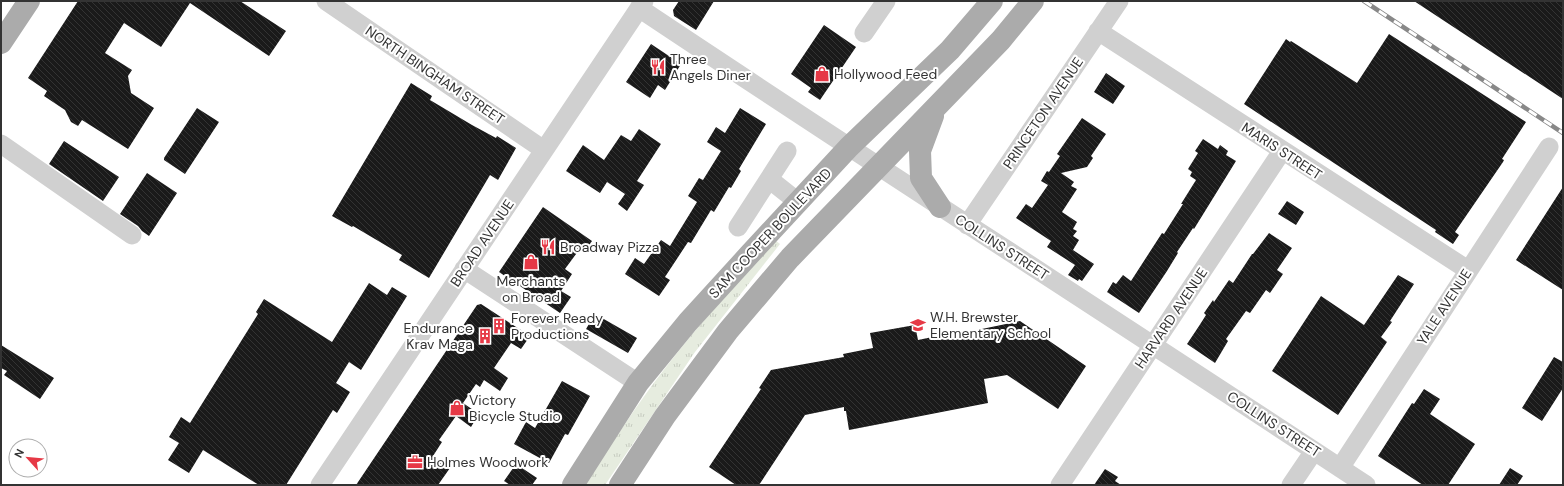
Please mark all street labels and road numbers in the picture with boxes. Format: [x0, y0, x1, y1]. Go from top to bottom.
street label: NORTH BINGHAM STREET [362, 22, 508, 128]
street label: PRINCETON AVENUE [999, 54, 1087, 172]
street label: MARIS STREET [1238, 118, 1326, 184]
street label: SAM COOPER BOULEVARD [705, 164, 835, 302]
street label: BROAD AVENUE [446, 196, 518, 290]
street label: COLLINS STREET [952, 210, 1052, 284]
street label: HARVARD AVENUE [1131, 264, 1211, 372]
street label: YALE AVENUE [1413, 265, 1475, 349]
street label: COLLINS STREET [1224, 387, 1324, 461]

